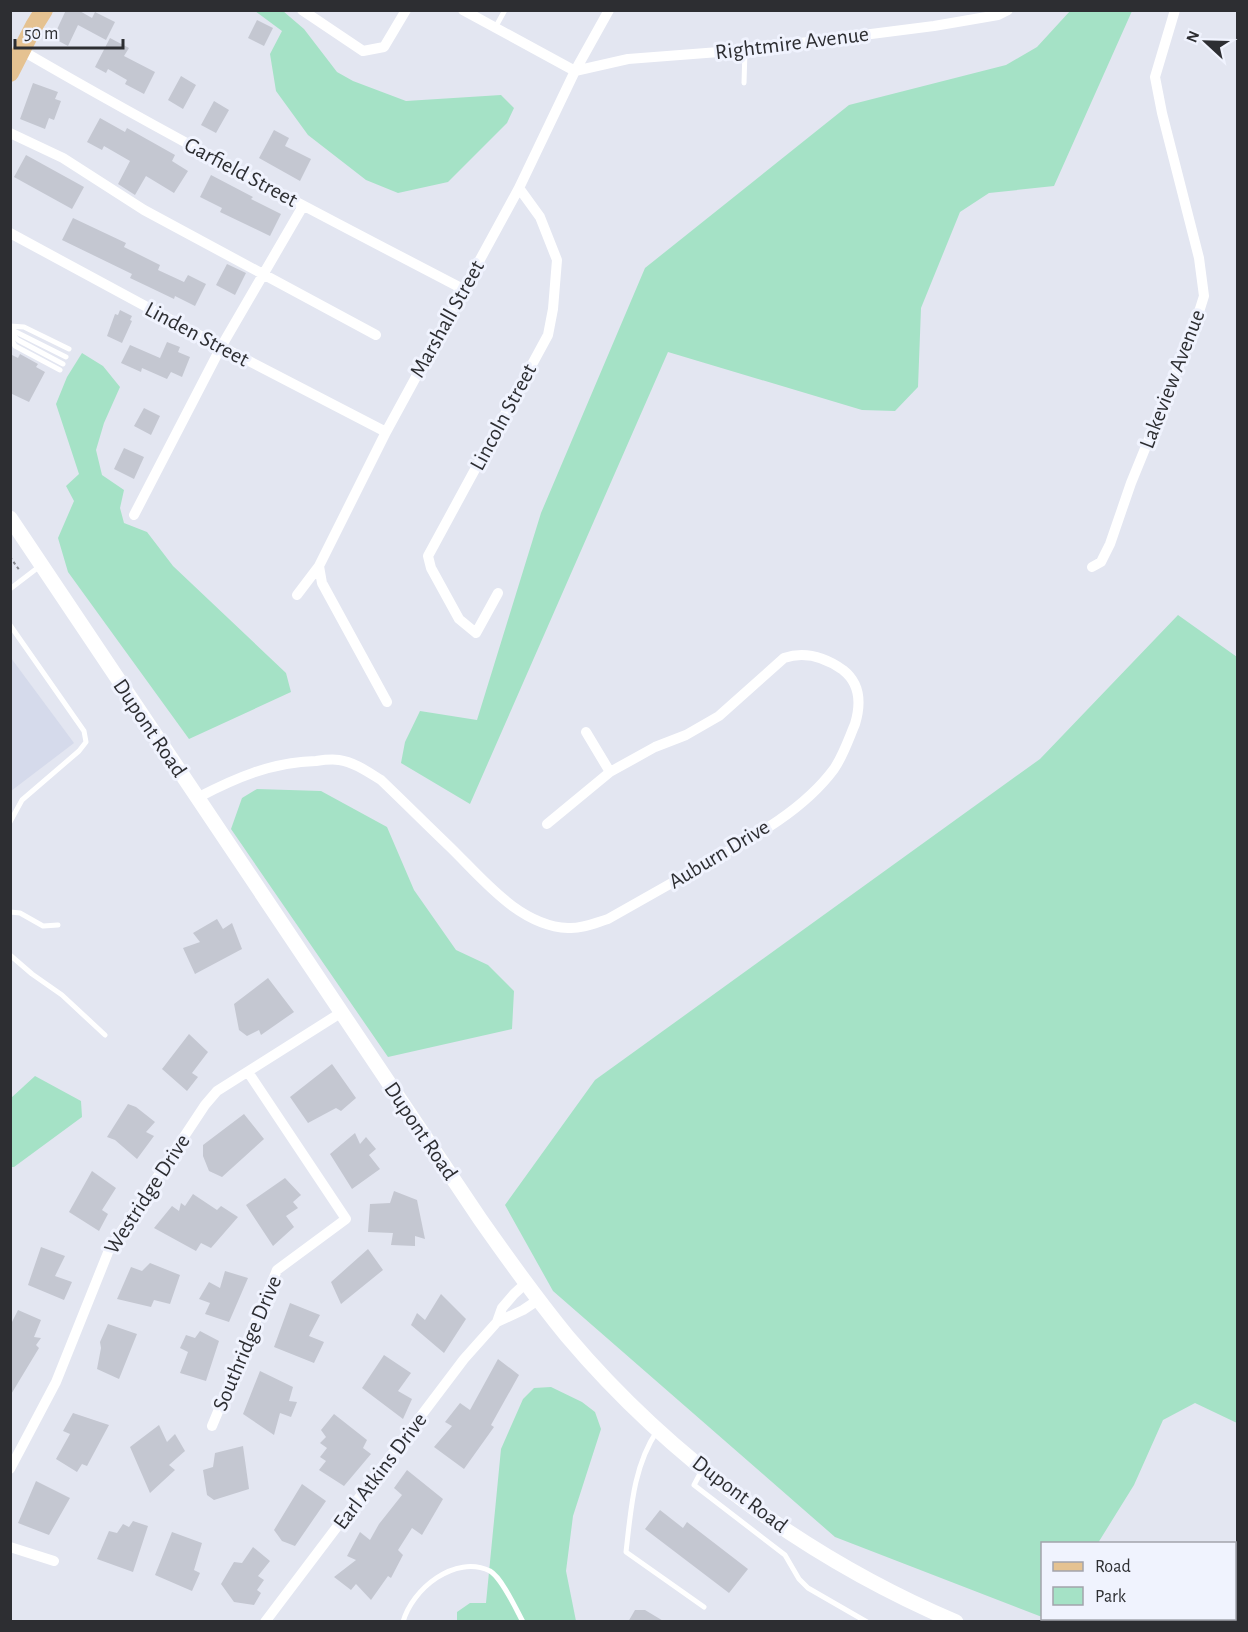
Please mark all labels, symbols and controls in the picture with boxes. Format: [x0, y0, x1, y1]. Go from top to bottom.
scale bar [15, 12, 123, 50]
north arrow [1176, 12, 1236, 72]
street label: Rightmire Avenue [714, 23, 870, 63]
text: 50 m [24, 25, 58, 43]
text: N [1184, 29, 1203, 45]
street label: Garfield Street [181, 133, 301, 211]
street label: Marshall Street [406, 257, 488, 381]
street label: Linden Street [141, 297, 253, 371]
street label: Lakeview Avenue [1135, 307, 1209, 451]
street label: Lincoln Street [466, 360, 540, 474]
street label: Dupont Road [109, 675, 191, 781]
street label: Auburn Drive [665, 815, 773, 893]
street label: Dupont Road [380, 1078, 462, 1184]
street label: Westridge Drive [100, 1130, 194, 1258]
street label: Southridge Drive [209, 1272, 285, 1414]
street label: Earl Atkins Drive [329, 1409, 431, 1533]
street label: Dupont Road [688, 1451, 792, 1537]
legend [1041, 1542, 1236, 1620]
text: Road [1095, 1558, 1131, 1576]
text: Park [1095, 1588, 1127, 1606]

